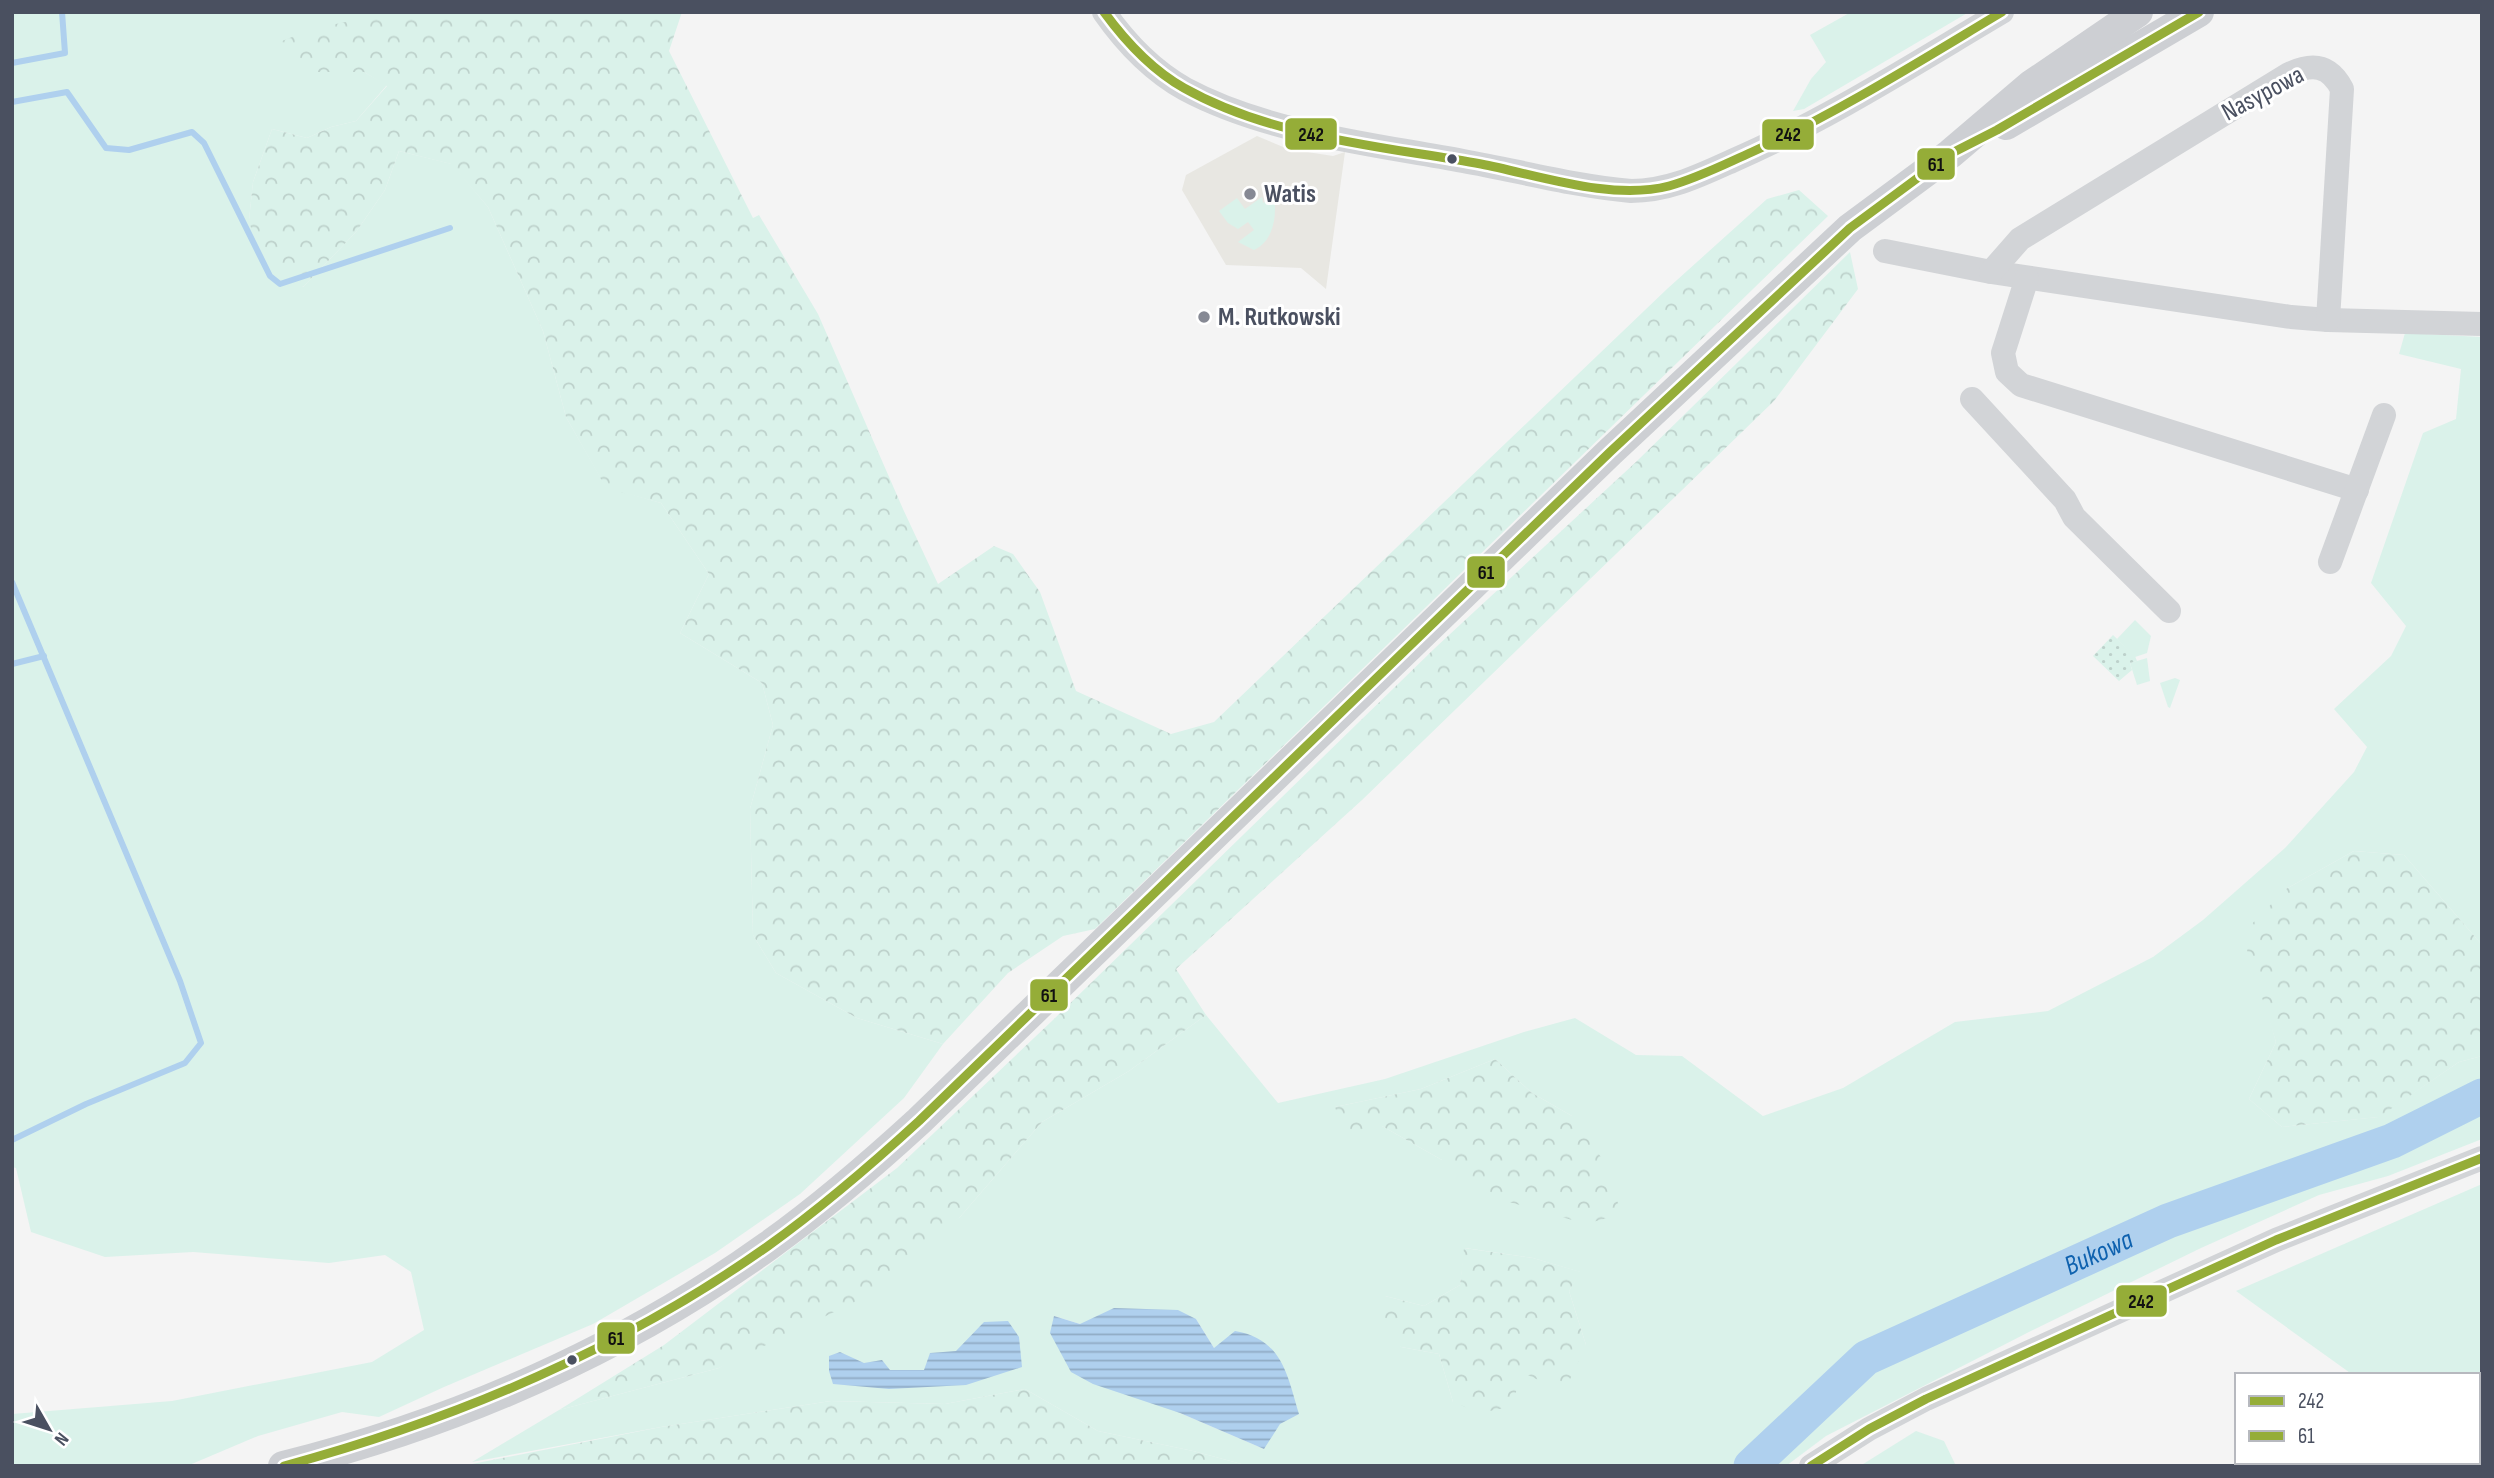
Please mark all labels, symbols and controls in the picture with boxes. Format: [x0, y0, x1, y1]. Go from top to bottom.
street label: Nasypowa [2217, 60, 2309, 128]
line badge: 242 [1284, 117, 1338, 151]
line badge: 242 [1761, 118, 1815, 151]
text: 242 [1298, 124, 1324, 147]
text: 242 [1775, 124, 1801, 147]
line badge: 61 [1916, 147, 1956, 181]
unlabelled marker [1445, 152, 1459, 166]
text: 61 [1928, 154, 1945, 177]
place label: Watis [1264, 179, 1316, 210]
marker: Watis [1242, 186, 1258, 202]
place label: M. Rutkowski [1218, 302, 1341, 333]
marker: M. Rutkowski [1196, 309, 1212, 325]
line badge: 61 [1466, 555, 1506, 589]
text: 61 [1478, 562, 1495, 585]
line badge: 61 [1029, 978, 1069, 1012]
text: 61 [1041, 985, 1058, 1008]
water label: Bukowa [2059, 1222, 2139, 1282]
line badge: 242 [2115, 1284, 2168, 1318]
text: 242 [2128, 1291, 2154, 1314]
line badge: 61 [596, 1321, 636, 1355]
text: 61 [608, 1328, 625, 1351]
unlabelled marker [565, 1353, 579, 1367]
legend [2235, 1373, 2480, 1464]
text: 242 [2298, 1389, 2324, 1414]
north arrow [14, 1394, 84, 1464]
text: 61 [2298, 1424, 2315, 1449]
text: N [49, 1428, 73, 1450]

